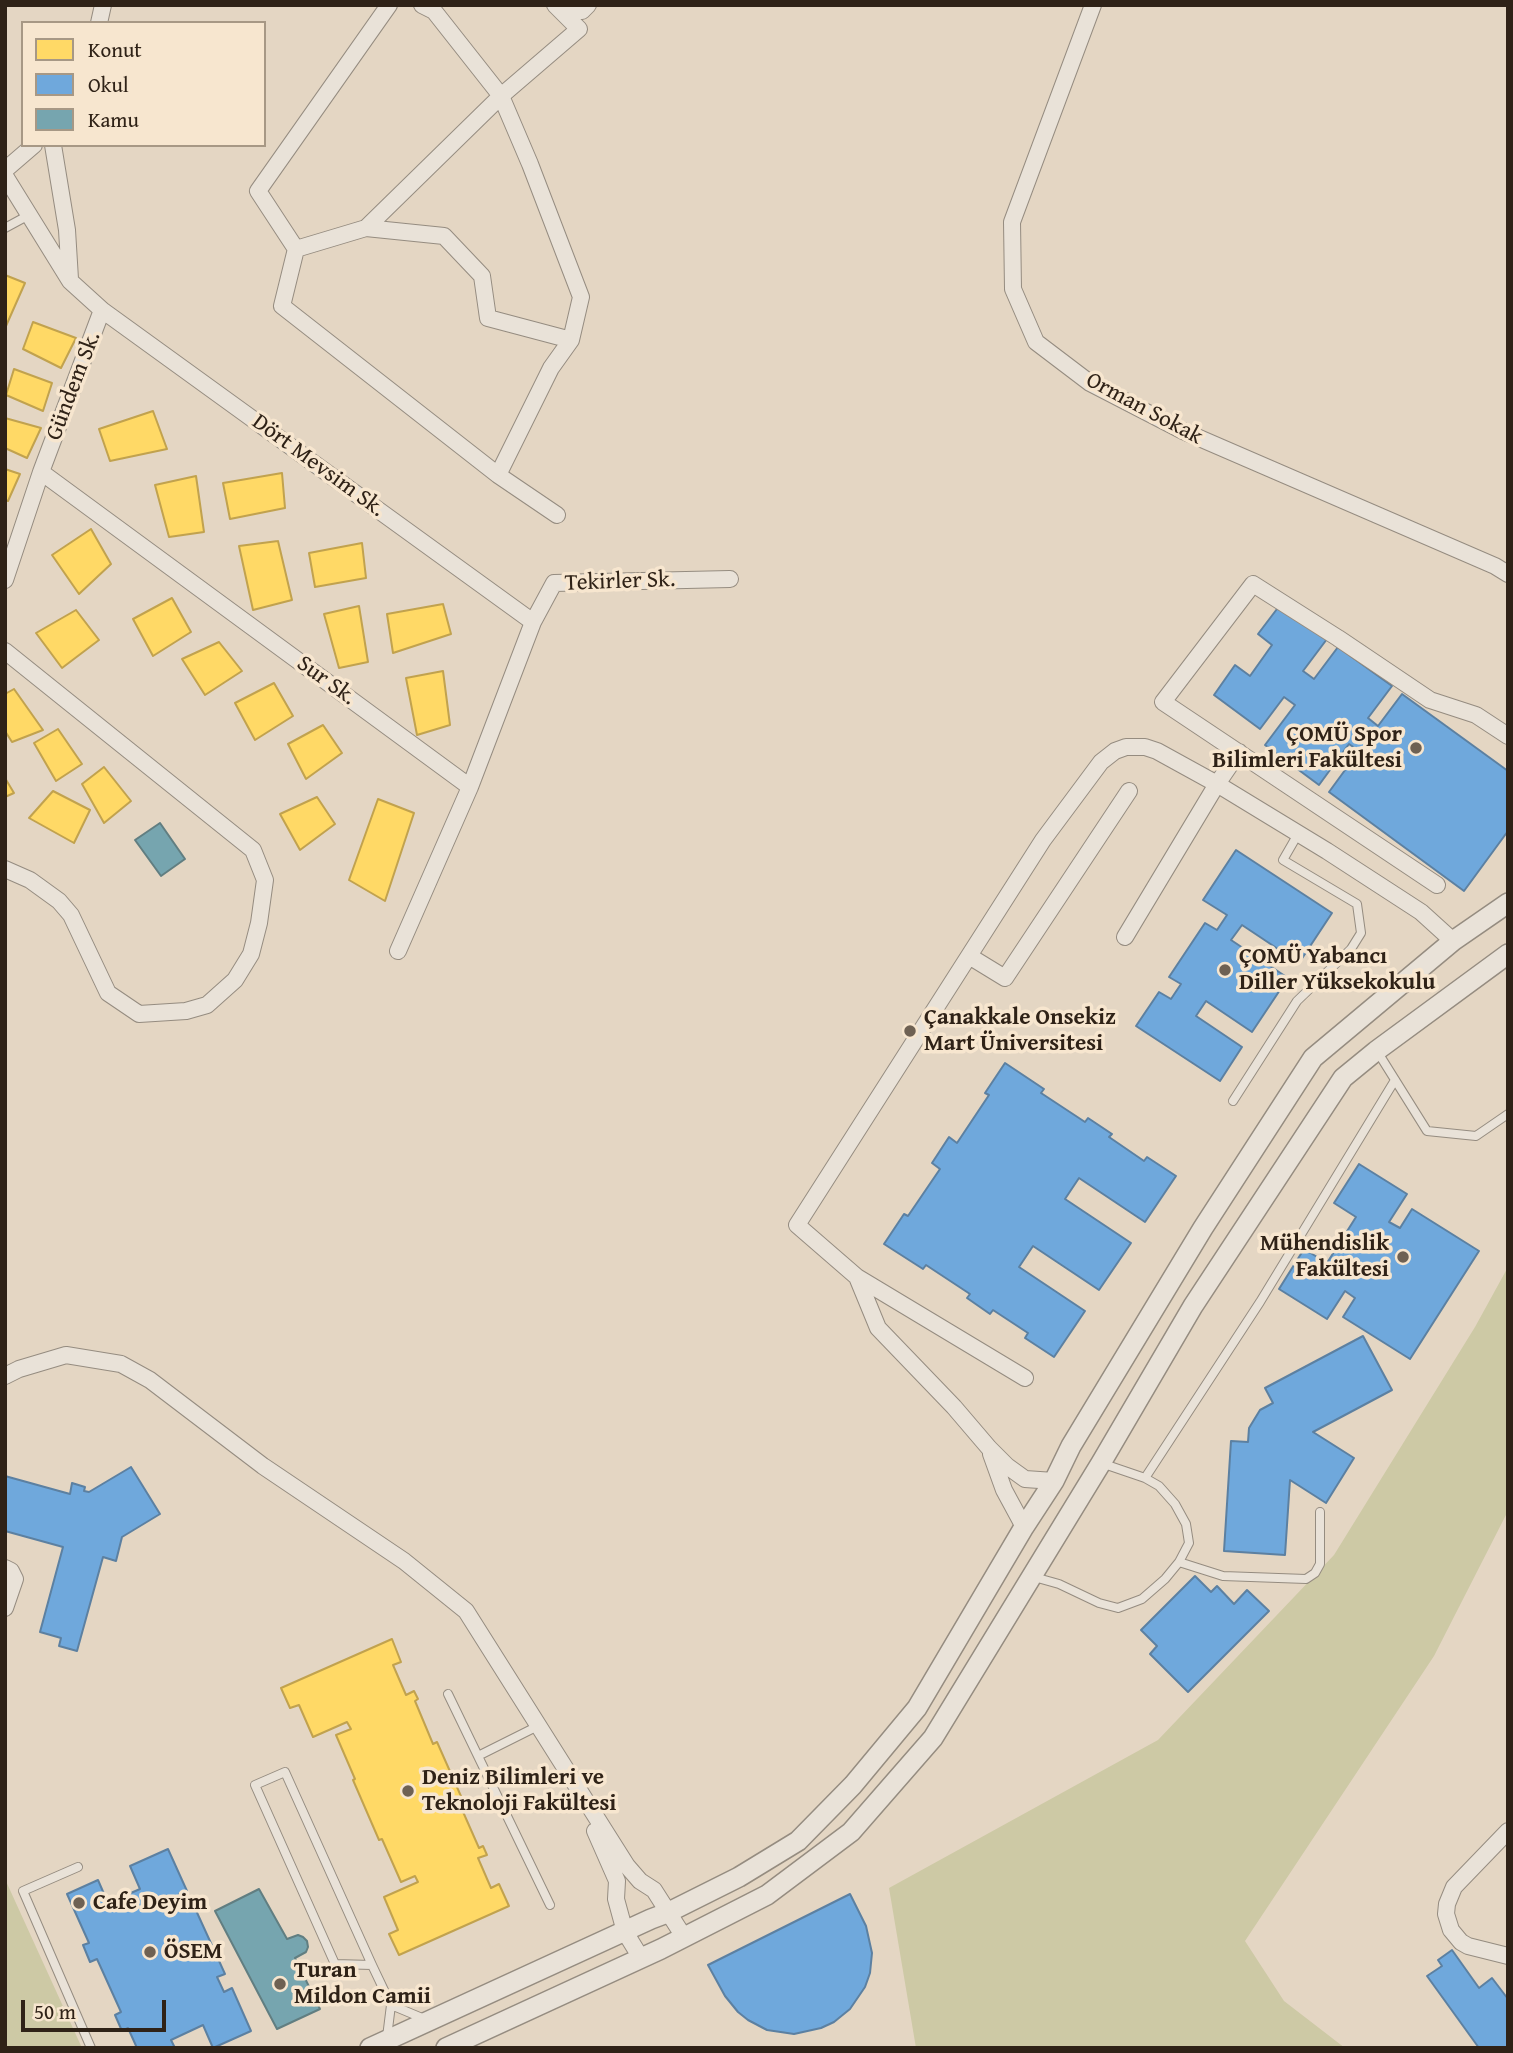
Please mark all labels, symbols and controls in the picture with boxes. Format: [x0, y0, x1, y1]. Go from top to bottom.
legend [21, 21, 266, 147]
text: Konut [88, 34, 142, 65]
text: Okul [88, 69, 129, 100]
text: Kamu [88, 104, 139, 135]
street label: Gündem Sk. [41, 328, 107, 444]
street label: Orman Sokak [1081, 367, 1207, 451]
street label: Dört Mevsim Sk. [246, 409, 390, 523]
street label: Tekirler Sk. [564, 566, 676, 598]
street label: Sur Sk. [291, 650, 361, 712]
place label: ÇOMÜ Spor Bilimleri Fakültesi [1212, 721, 1402, 775]
marker: ÇOMÜ Spor Bilimleri Fakültesi [1408, 740, 1424, 756]
place label: ÇOMÜ Yabancı Diller Yüksekokulu [1239, 943, 1435, 997]
marker: ÇOMÜ Yabancı Diller Yüksekokulu [1217, 962, 1233, 978]
place label: Çanakkale Onsekiz Mart Üniversitesi [924, 1004, 1116, 1058]
marker: Çanakkale Onsekiz Mart Üniversitesi [902, 1023, 918, 1039]
place label: Mühendislik Fakültesi [1260, 1230, 1389, 1284]
marker: Mühendislik Fakültesi [1395, 1249, 1411, 1265]
place label: Deniz Bilimleri ve Teknoloji Fakültesi [422, 1764, 616, 1818]
marker: Deniz Bilimleri ve Teknoloji Fakültesi [400, 1783, 416, 1799]
place label: Cafe Deyim [93, 1889, 207, 1917]
marker: Cafe Deyim [71, 1895, 87, 1911]
place label: ÖSEM [164, 1938, 223, 1966]
marker: ÖSEM [142, 1944, 158, 1960]
place label: Turan Mildon Camii [294, 1957, 431, 2011]
marker: Turan Mildon Camii [272, 1976, 288, 1992]
scale bar [24, 1986, 170, 2030]
text: 50 m [34, 1996, 76, 2027]

